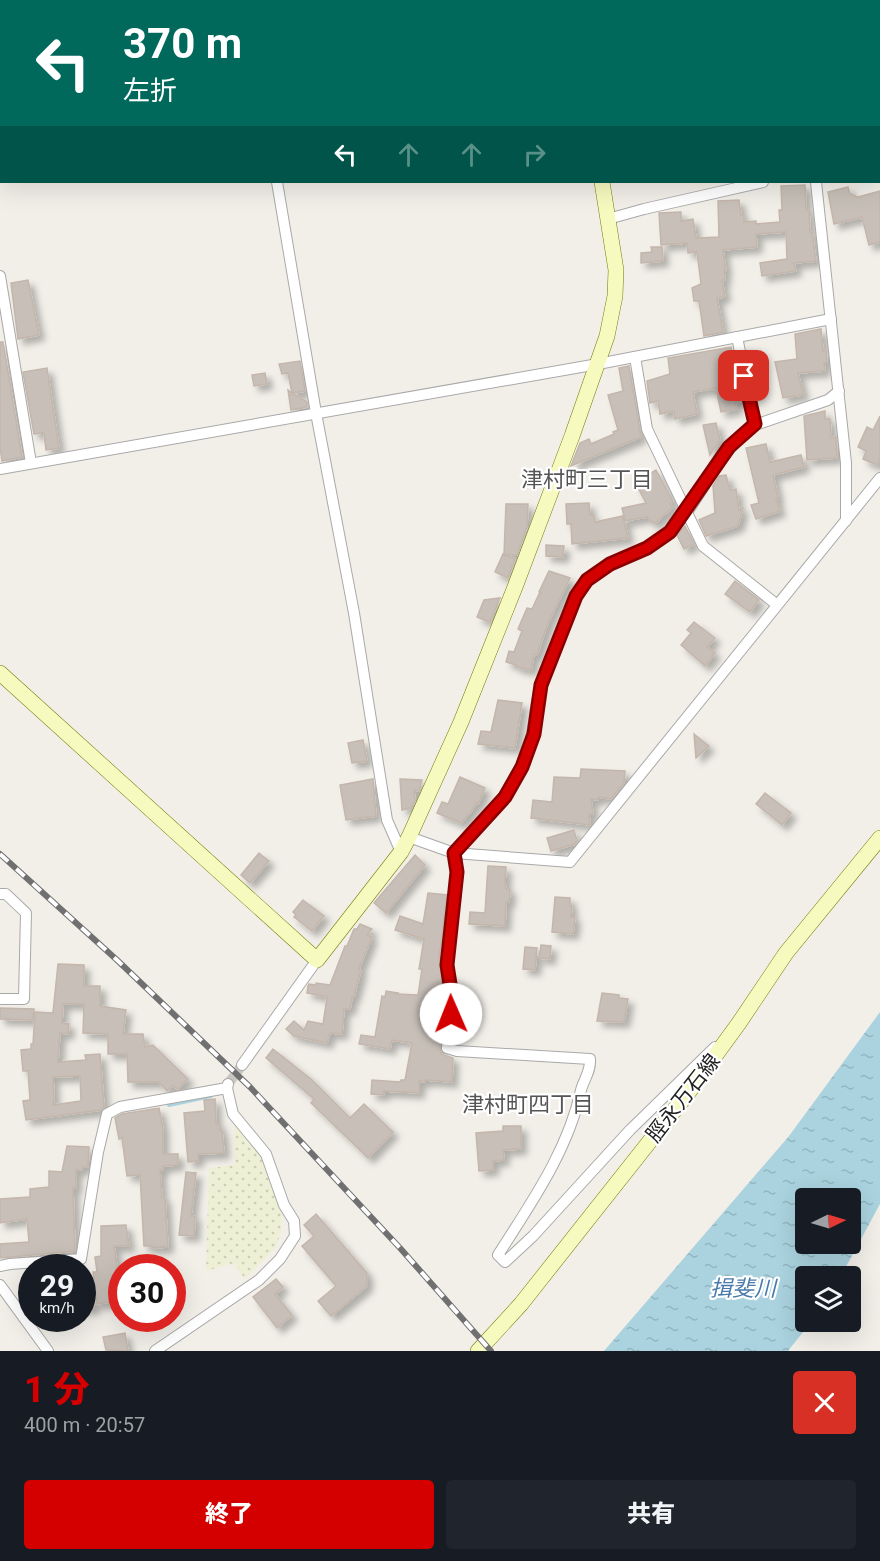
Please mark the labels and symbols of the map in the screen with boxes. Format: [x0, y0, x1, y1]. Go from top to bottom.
pin [718, 350, 769, 401]
district label: 津村町三丁目 [521, 467, 653, 492]
position arrow [419, 982, 483, 1046]
street label: 脛永万石線 [641, 1049, 725, 1147]
district label: 津村町四丁目 [462, 1092, 594, 1117]
north arrow [795, 1188, 861, 1254]
speed limit sign: 30 [108, 1254, 186, 1332]
water label: 揖斐川 [710, 1276, 778, 1301]

